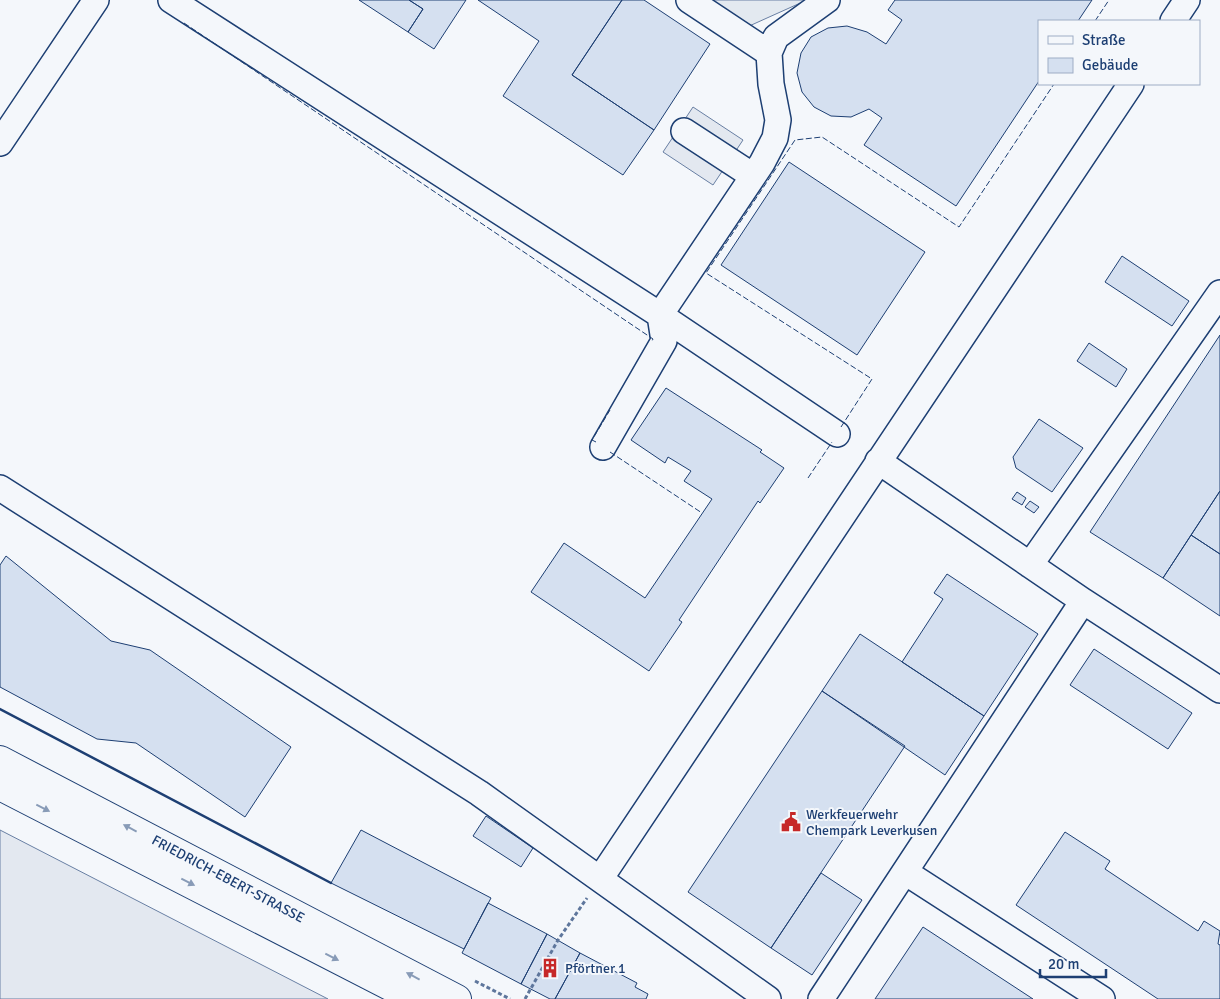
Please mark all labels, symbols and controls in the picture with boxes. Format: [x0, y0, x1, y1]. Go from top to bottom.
legend [1038, 20, 1200, 85]
text: Straße [1082, 31, 1126, 49]
text: Gebäude [1082, 56, 1138, 74]
one-way arrow [36, 804, 51, 812]
place label: Werkfeuerwehr Chempark Leverkusen [806, 806, 937, 839]
public building icon: Werkfeuerwehr Chempark Leverkusen [780, 811, 802, 833]
one-way arrow [123, 824, 137, 832]
street label: FRIEDRICH-EBERT-STRASSE [149, 831, 307, 927]
one-way arrow [181, 878, 195, 886]
scale bar [1040, 946, 1106, 978]
one-way arrow [325, 953, 340, 961]
text: 20 m [1048, 955, 1079, 973]
building icon: Pförtner 1 [539, 957, 561, 979]
place label: Pförtner 1 [565, 960, 626, 977]
one-way arrow [406, 972, 421, 980]

